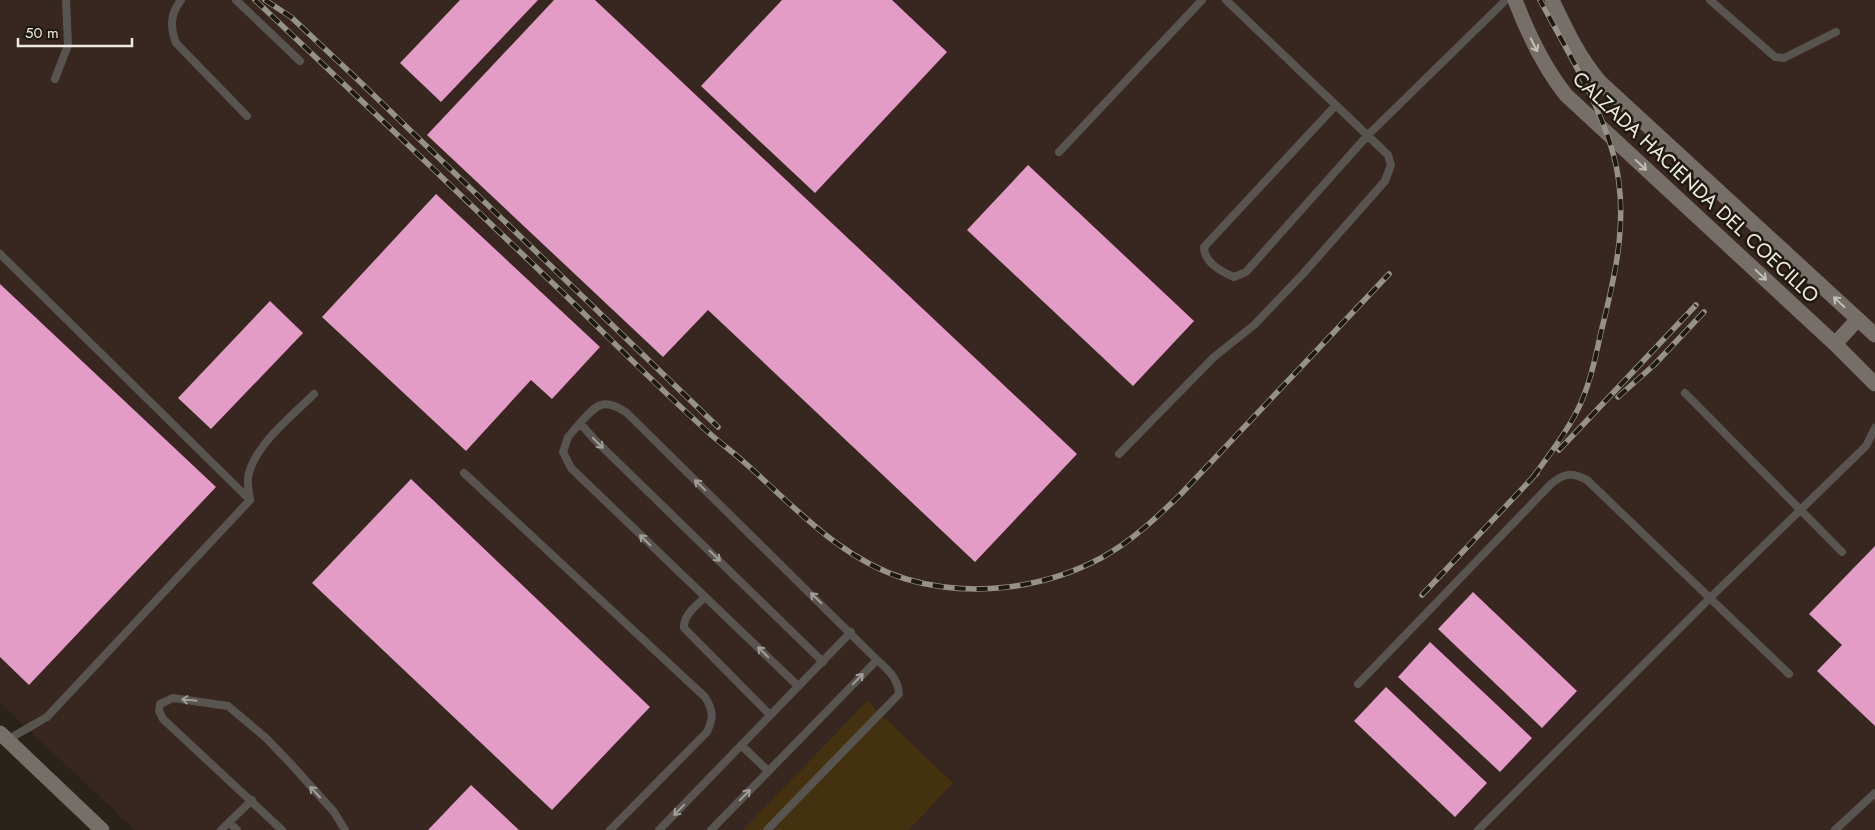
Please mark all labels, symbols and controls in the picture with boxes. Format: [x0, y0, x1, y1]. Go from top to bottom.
scale bar [18, 15, 131, 47]
text: 50 m [25, 22, 59, 44]
one-way arrow [1530, 37, 1539, 52]
street label: CALZADA HACIENDA DEL COECILLO [1566, 65, 1825, 310]
one-way arrow [1635, 159, 1648, 171]
one-way arrow [1754, 269, 1767, 281]
one-way arrow [1833, 296, 1846, 308]
one-way arrow [592, 437, 604, 449]
one-way arrow [694, 479, 706, 491]
one-way arrow [639, 534, 652, 546]
one-way arrow [708, 550, 721, 562]
one-way arrow [810, 592, 822, 604]
one-way arrow [757, 646, 769, 658]
one-way arrow [852, 672, 864, 685]
one-way arrow [181, 695, 197, 705]
one-way arrow [309, 785, 321, 798]
one-way arrow [739, 789, 751, 801]
one-way arrow [673, 803, 685, 816]

